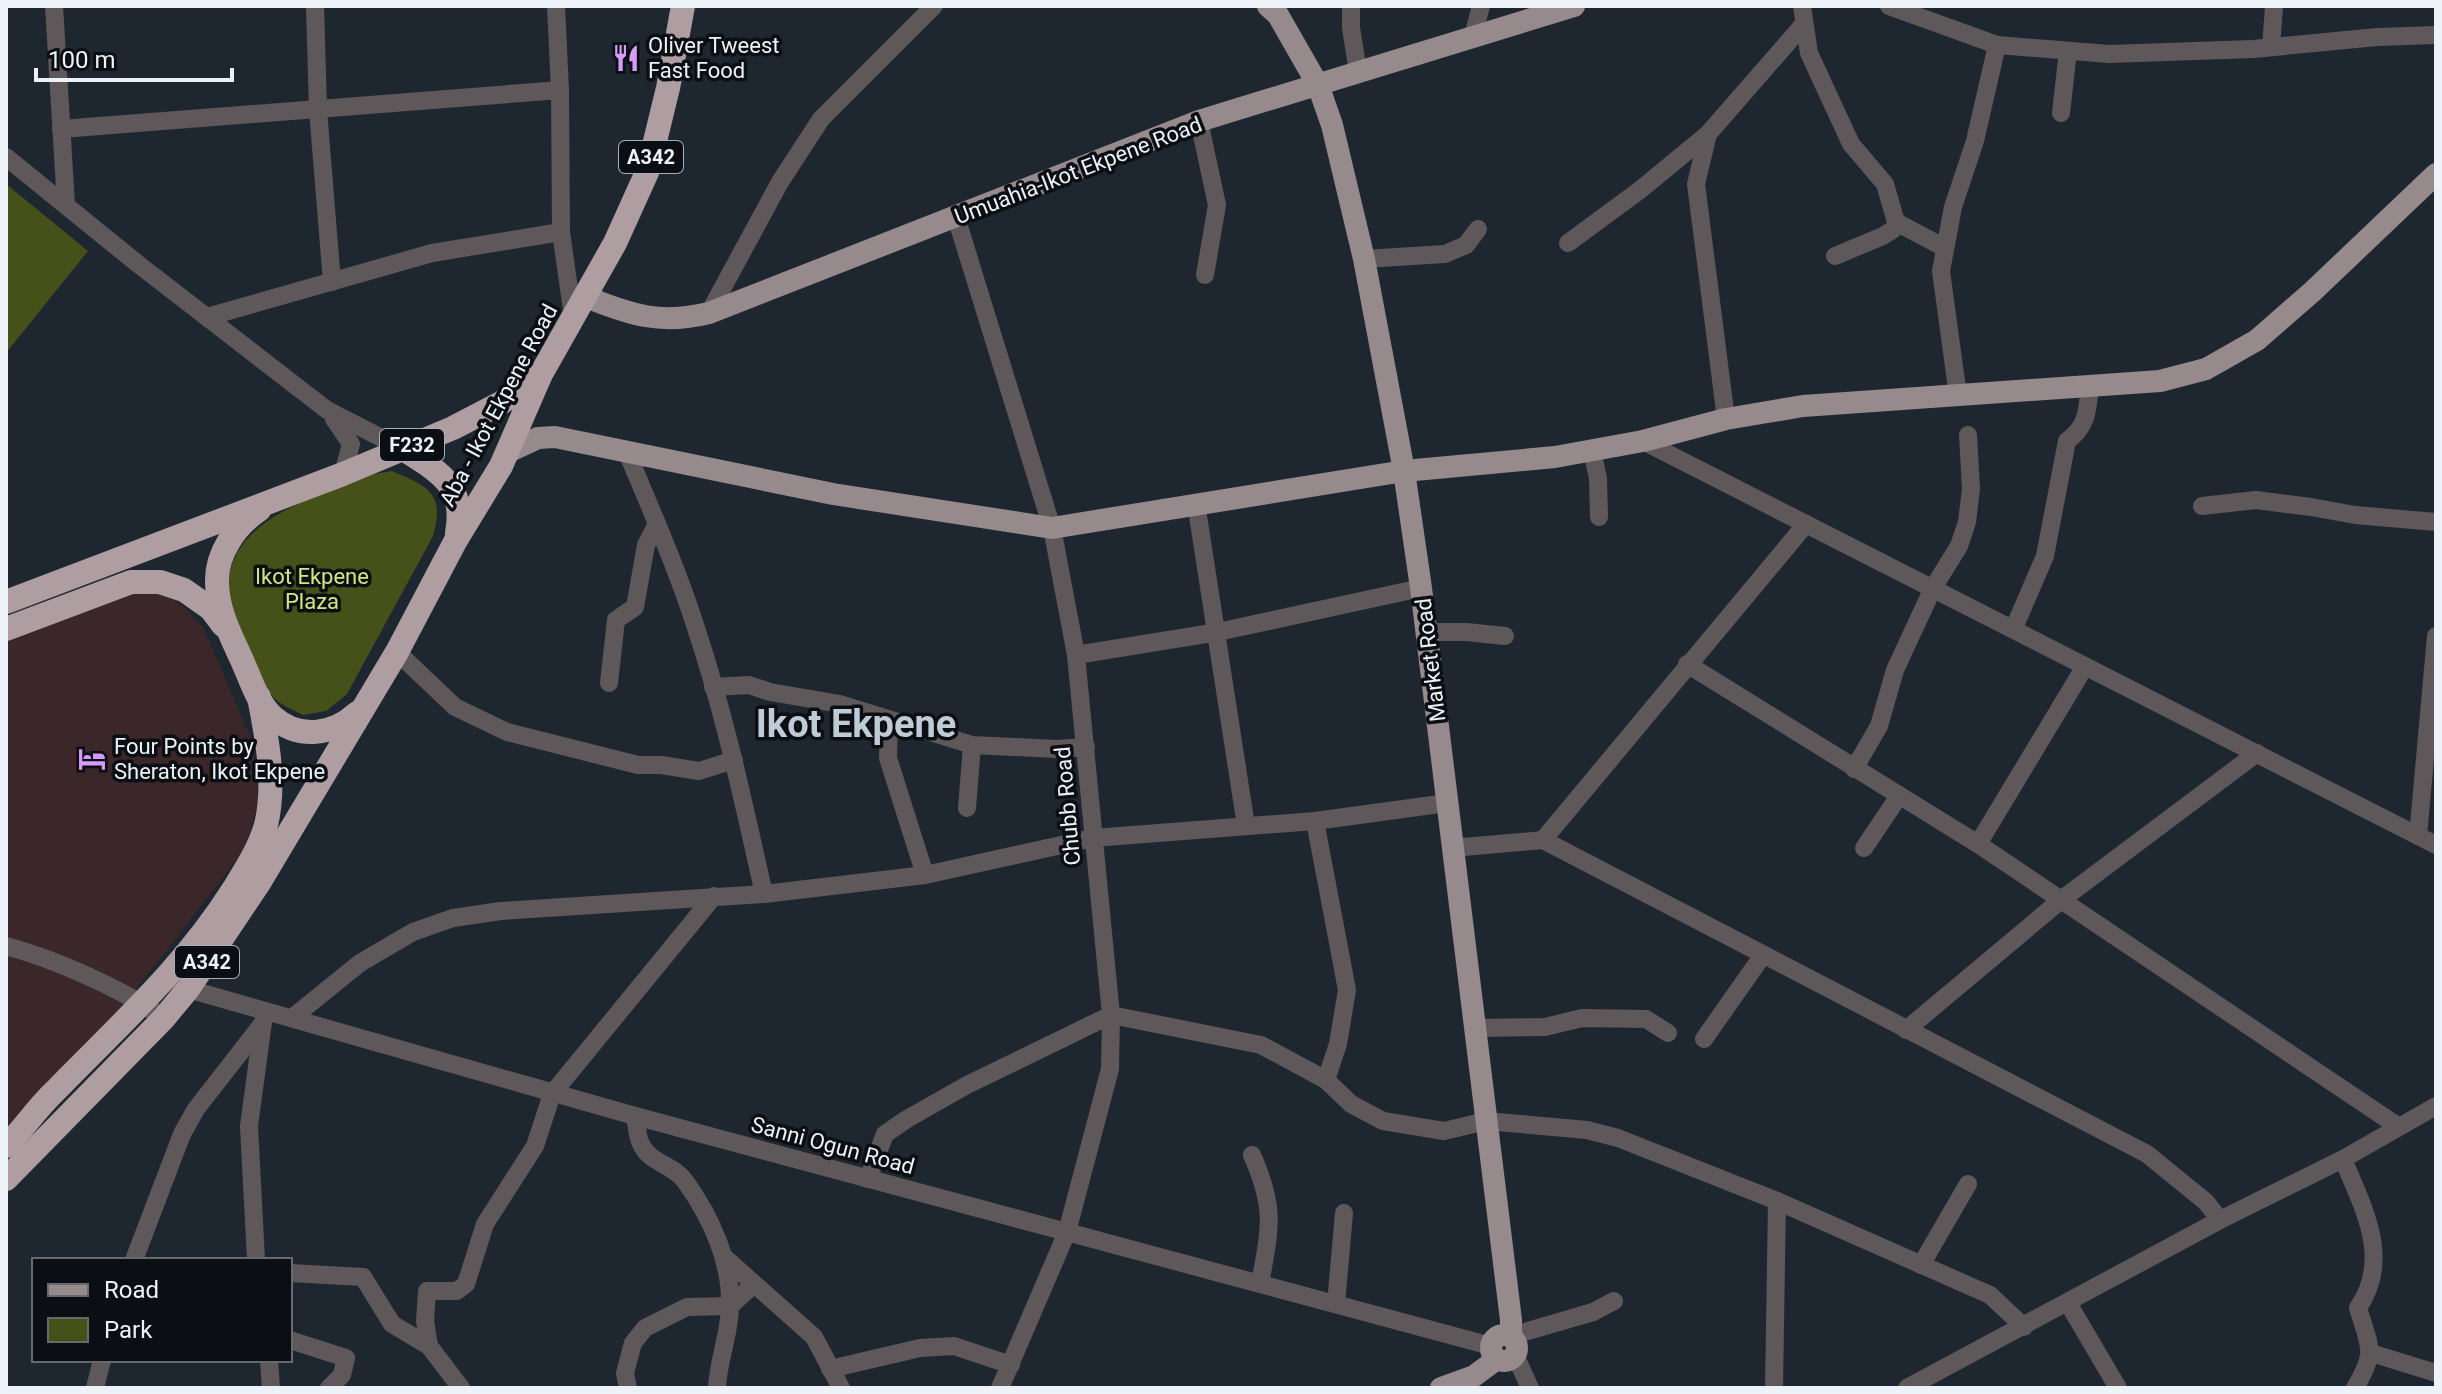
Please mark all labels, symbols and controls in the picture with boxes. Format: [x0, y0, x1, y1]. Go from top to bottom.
scale bar [36, 32, 232, 82]
place label: Oliver Tweest Fast Food [648, 33, 779, 83]
restaurant icon: Oliver Tweest Fast Food [611, 43, 641, 73]
text: 100 m [48, 46, 115, 74]
street label: Umuahia-Ikot Ekpene Road [951, 112, 1205, 229]
road number: A342 [619, 141, 683, 173]
street label: Aba - Ikot Ekpene Road [434, 300, 562, 511]
road number: F232 [380, 429, 444, 461]
park label: Ikot Ekpene Plaza [255, 564, 369, 614]
street label: Market Road [1411, 597, 1450, 723]
district label: Ikot Ekpene [756, 702, 956, 746]
place label: Four Points by Sheraton, Ikot Ekpene [114, 734, 325, 784]
hotel icon: Four Points by Sheraton, Ikot Ekpene [77, 744, 107, 774]
street label: Chubb Road [1050, 745, 1085, 866]
road number: A342 [175, 946, 239, 978]
street label: Sanni Ogun Road [749, 1112, 917, 1179]
legend [32, 1258, 292, 1362]
text: Road [104, 1276, 159, 1304]
text: Park [104, 1316, 153, 1344]

